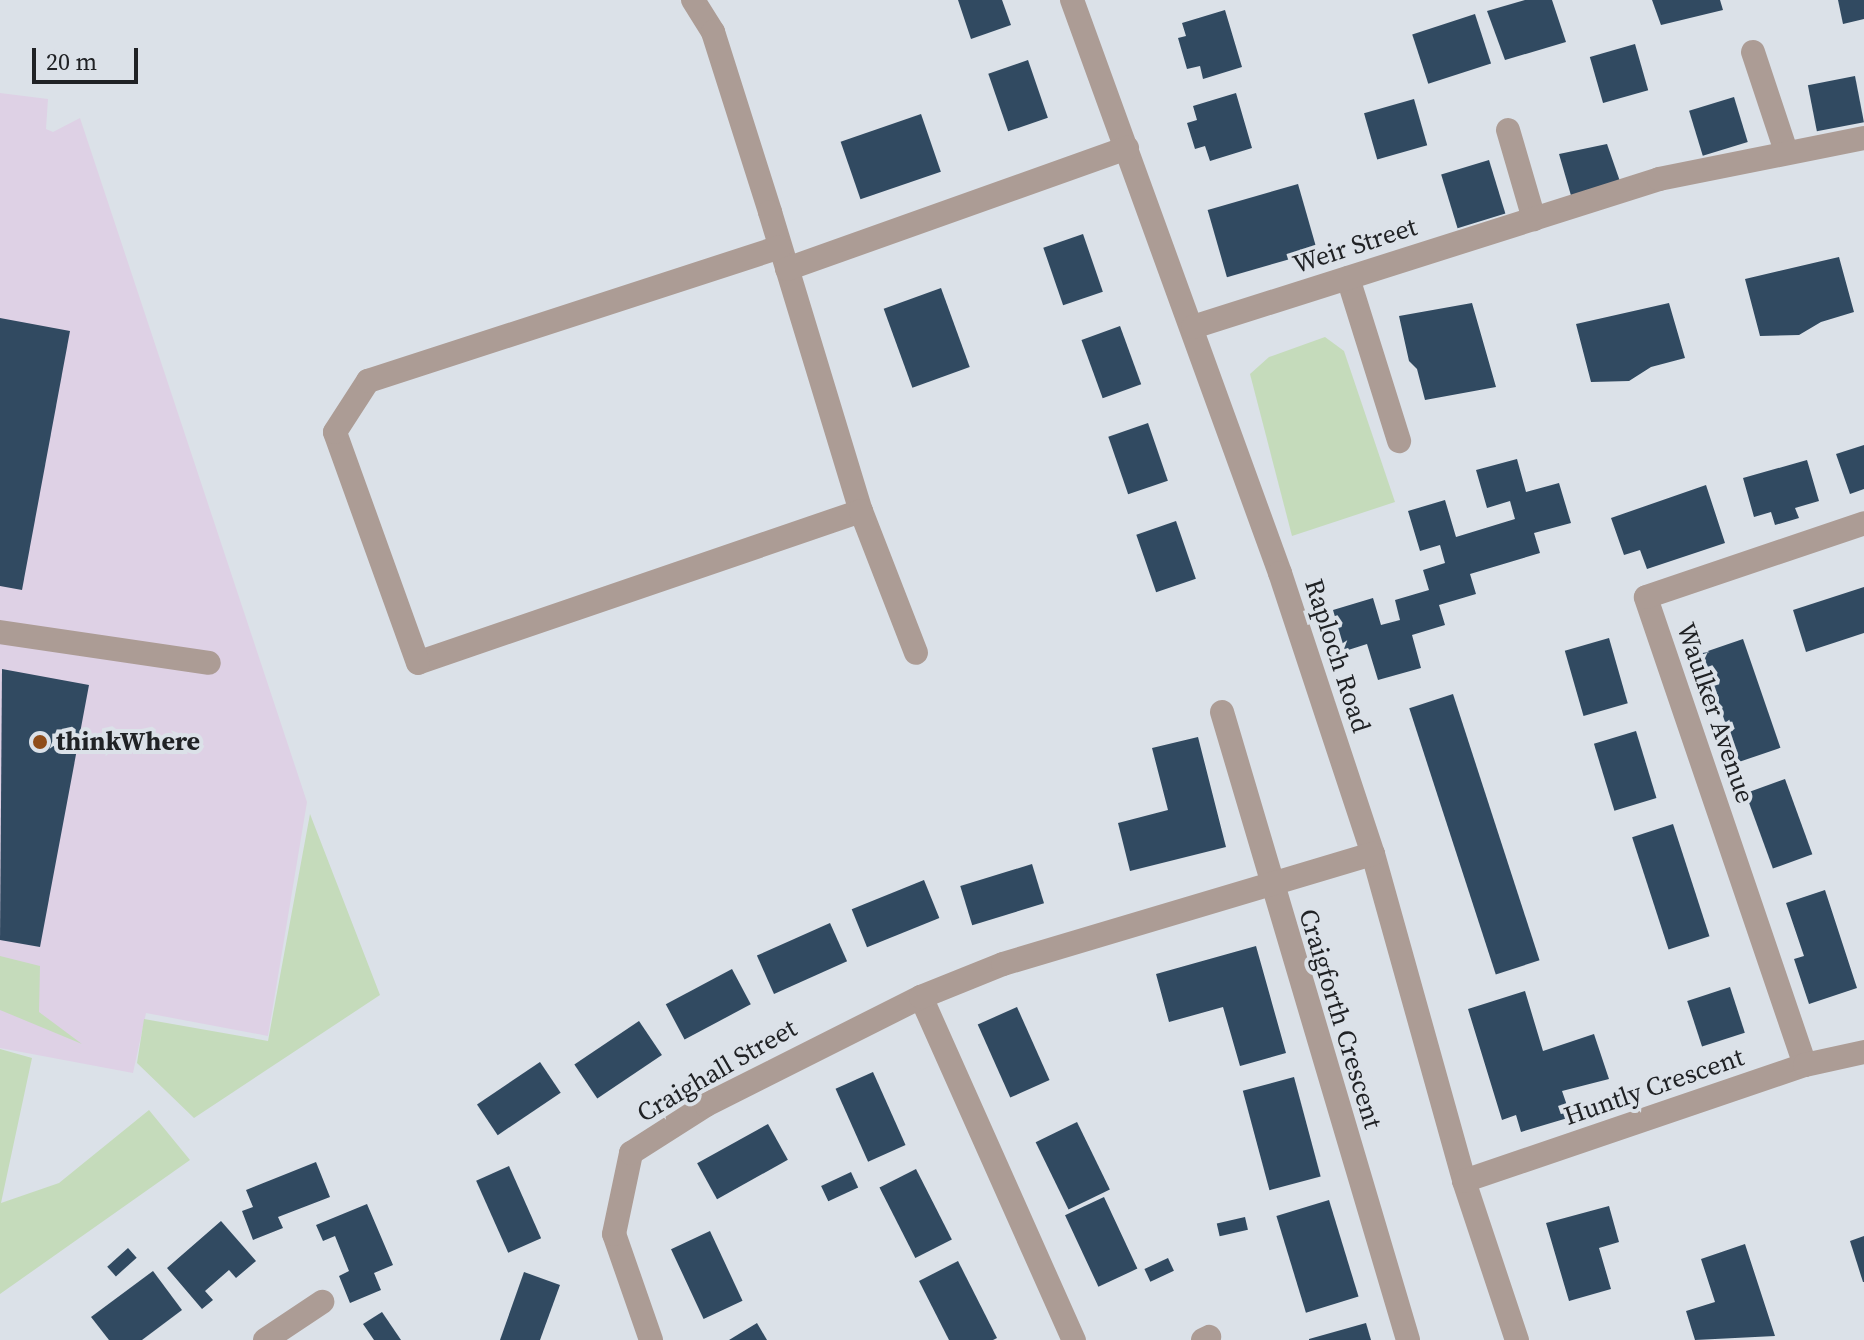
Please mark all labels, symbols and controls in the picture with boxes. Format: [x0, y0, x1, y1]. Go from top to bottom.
scale bar [36, 32, 142, 82]
text: 20 m [46, 45, 97, 78]
street label: Weir Street [1289, 211, 1421, 281]
street label: Raploch Road [1298, 575, 1376, 737]
street label: Waulker Avenue [1670, 619, 1760, 807]
place label: thinkWhere [56, 726, 200, 758]
marker: thinkWhere [31, 733, 49, 751]
street label: Craigforth Crescent [1292, 905, 1388, 1133]
street label: Craighall Street [632, 1013, 802, 1129]
street label: Huntly Crescent [1560, 1042, 1748, 1132]

